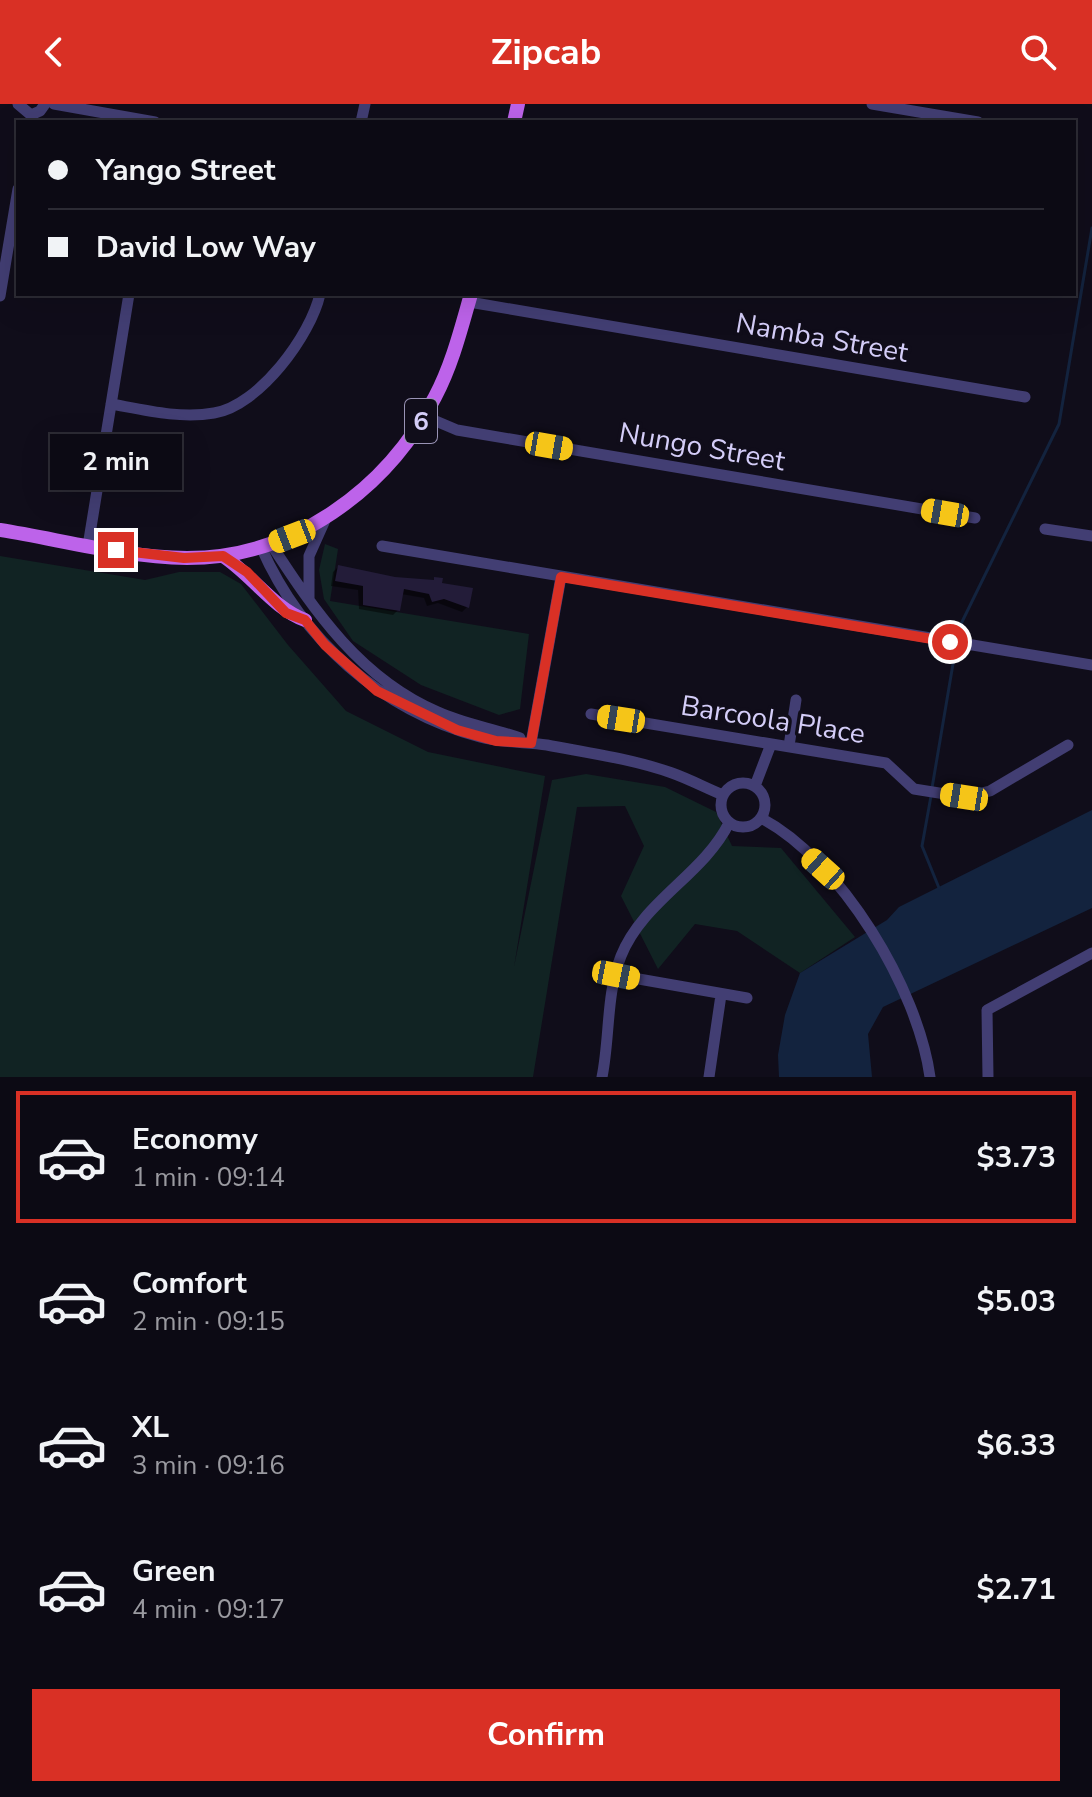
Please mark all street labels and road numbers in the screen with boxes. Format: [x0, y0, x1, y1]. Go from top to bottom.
street label: Namba Street [733, 304, 911, 372]
road number: 6 [405, 399, 437, 443]
street label: Nungo Street [616, 414, 788, 480]
street label: Barcoola Place [678, 687, 868, 753]

